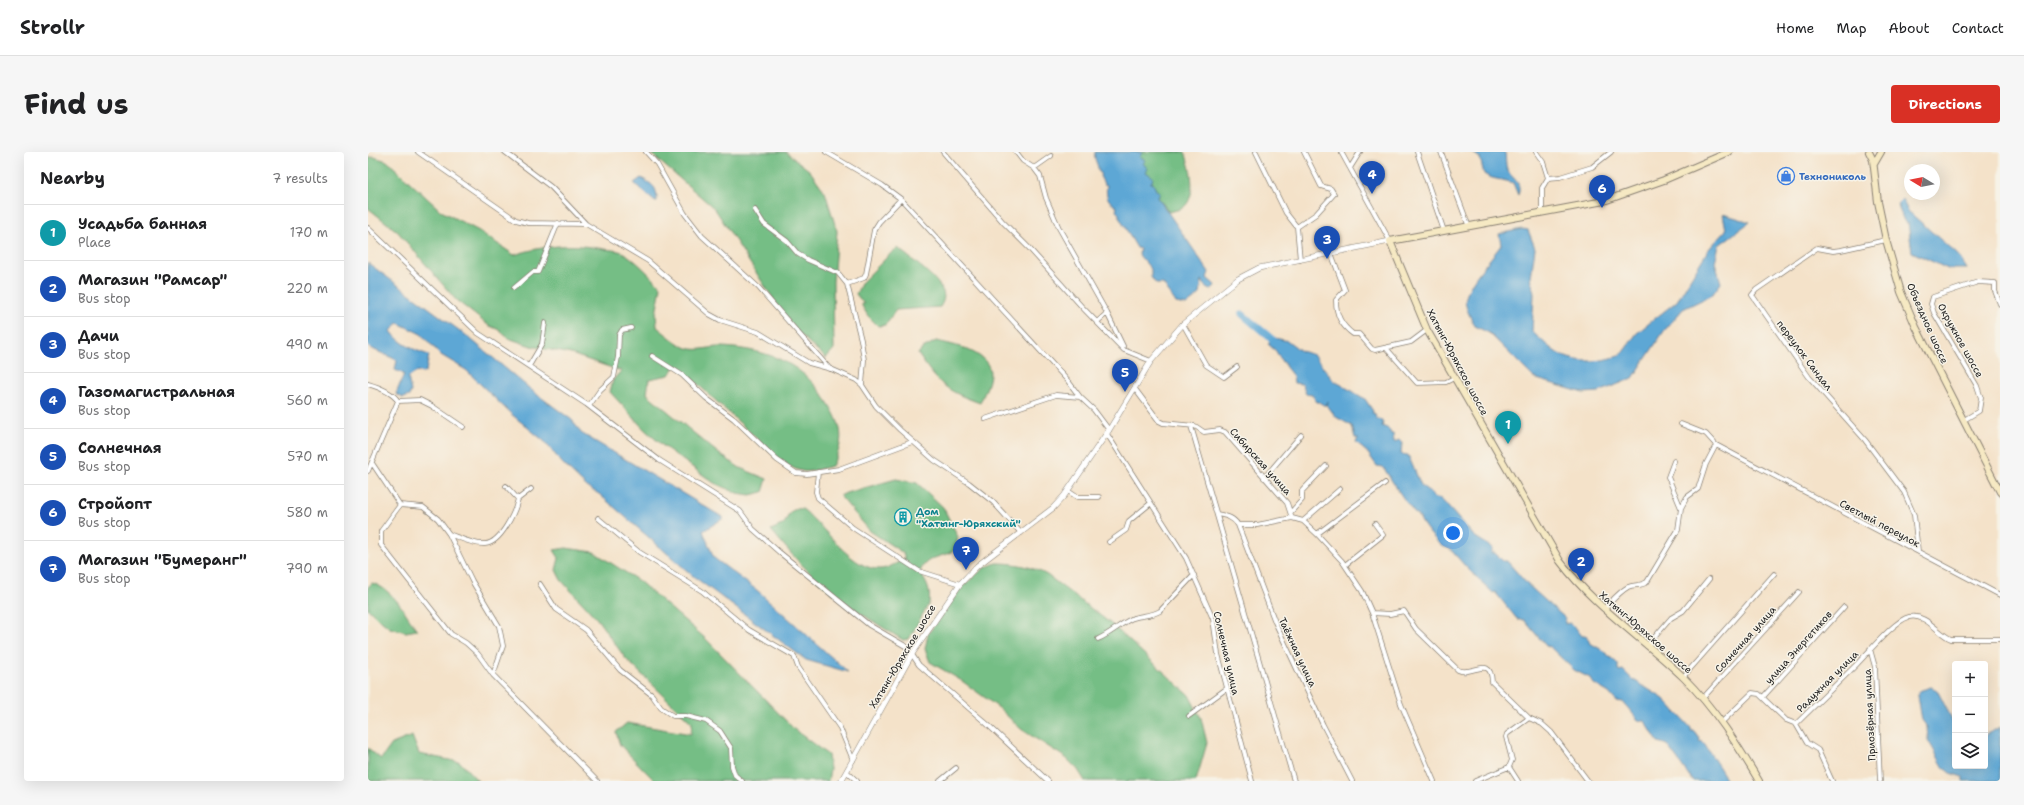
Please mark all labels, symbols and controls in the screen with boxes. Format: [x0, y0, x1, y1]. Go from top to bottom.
text: Strollr [20, 15, 85, 40]
text: Home [1776, 19, 1815, 37]
text: Map [1837, 19, 1867, 37]
text: About [1889, 19, 1930, 37]
text: Contact [1952, 19, 2004, 37]
text: Find us [24, 85, 129, 123]
button: Directions [1891, 85, 2000, 123]
pin: 4 [1359, 161, 1385, 194]
north arrow [1904, 164, 1940, 200]
shop icon: Технониколь [1776, 166, 1796, 186]
text: Nearby [40, 167, 105, 189]
text: 7 results [272, 170, 328, 187]
place label: Технониколь [1799, 170, 1866, 183]
pin: 6 [1589, 175, 1615, 208]
text: Усадьба банная [78, 214, 207, 234]
text: 1 [50, 224, 56, 241]
text: 170 m [290, 224, 328, 241]
pin: 3 [1314, 226, 1340, 259]
text: Place [78, 234, 111, 251]
text: Магазин "Рамсар" [78, 270, 227, 290]
text: 2 [48, 280, 58, 297]
text: 220 m [286, 280, 328, 297]
street label: Объездное шоссе [1904, 281, 1951, 366]
text: Bus stop [78, 290, 130, 307]
street label: Окружное шоссе [1935, 301, 1986, 380]
street label: Хатынг-Юряхское шоссе [1424, 307, 1491, 418]
street label: переулок Сандал [1774, 318, 1836, 393]
text: Дачи [78, 326, 119, 346]
text: 3 [48, 336, 58, 353]
text: 490 m [286, 336, 328, 353]
text: Bus stop [78, 346, 130, 363]
pin: 5 [1112, 359, 1138, 392]
text: Газомагистральная [78, 382, 235, 402]
text: 4 [48, 392, 58, 409]
text: 560 m [287, 392, 328, 409]
text: Bus stop [78, 402, 130, 419]
pin: 1 [1495, 411, 1521, 444]
street label: Сибирская улица [1227, 425, 1295, 498]
text: Солнечная [78, 438, 162, 458]
text: 5 [49, 448, 57, 465]
text: 570 m [287, 448, 328, 465]
text: Bus stop [78, 458, 130, 475]
text: Стройопт [78, 494, 152, 514]
street label: Светлый переулок [1837, 497, 1923, 550]
text: 6 [48, 504, 58, 521]
text: 580 m [287, 504, 328, 521]
place label: Дом "Хатынг-Юряхский" [916, 505, 1021, 530]
building icon: Дом "Хатынг-Юряхский" [893, 507, 913, 527]
text: Bus stop [78, 514, 130, 531]
your location [1443, 523, 1463, 543]
pin: 7 [953, 537, 979, 570]
pin: 2 [1568, 548, 1594, 581]
text: Магазин "Бумеранг" [78, 550, 247, 570]
text: 7 [48, 560, 58, 577]
text: 790 m [286, 560, 328, 577]
text: Bus stop [78, 570, 130, 587]
street label: Хатынг-Юряхское шоссе [1597, 588, 1695, 676]
street label: Хатынг-Юряхское шоссе [866, 602, 939, 711]
street label: Солнечная улица [1712, 603, 1779, 675]
street label: улица Энергетиков [1762, 608, 1835, 687]
street label: Солнечная улица [1211, 610, 1243, 697]
street label: Таёжная улица [1276, 615, 1320, 690]
street label: Радужная улица [1794, 647, 1862, 715]
map controls [1952, 661, 1988, 769]
button: + [1952, 661, 1988, 697]
street label: Приозёрная улица [1861, 668, 1878, 761]
button: − [1952, 697, 1988, 733]
button: layers [1952, 733, 1988, 769]

